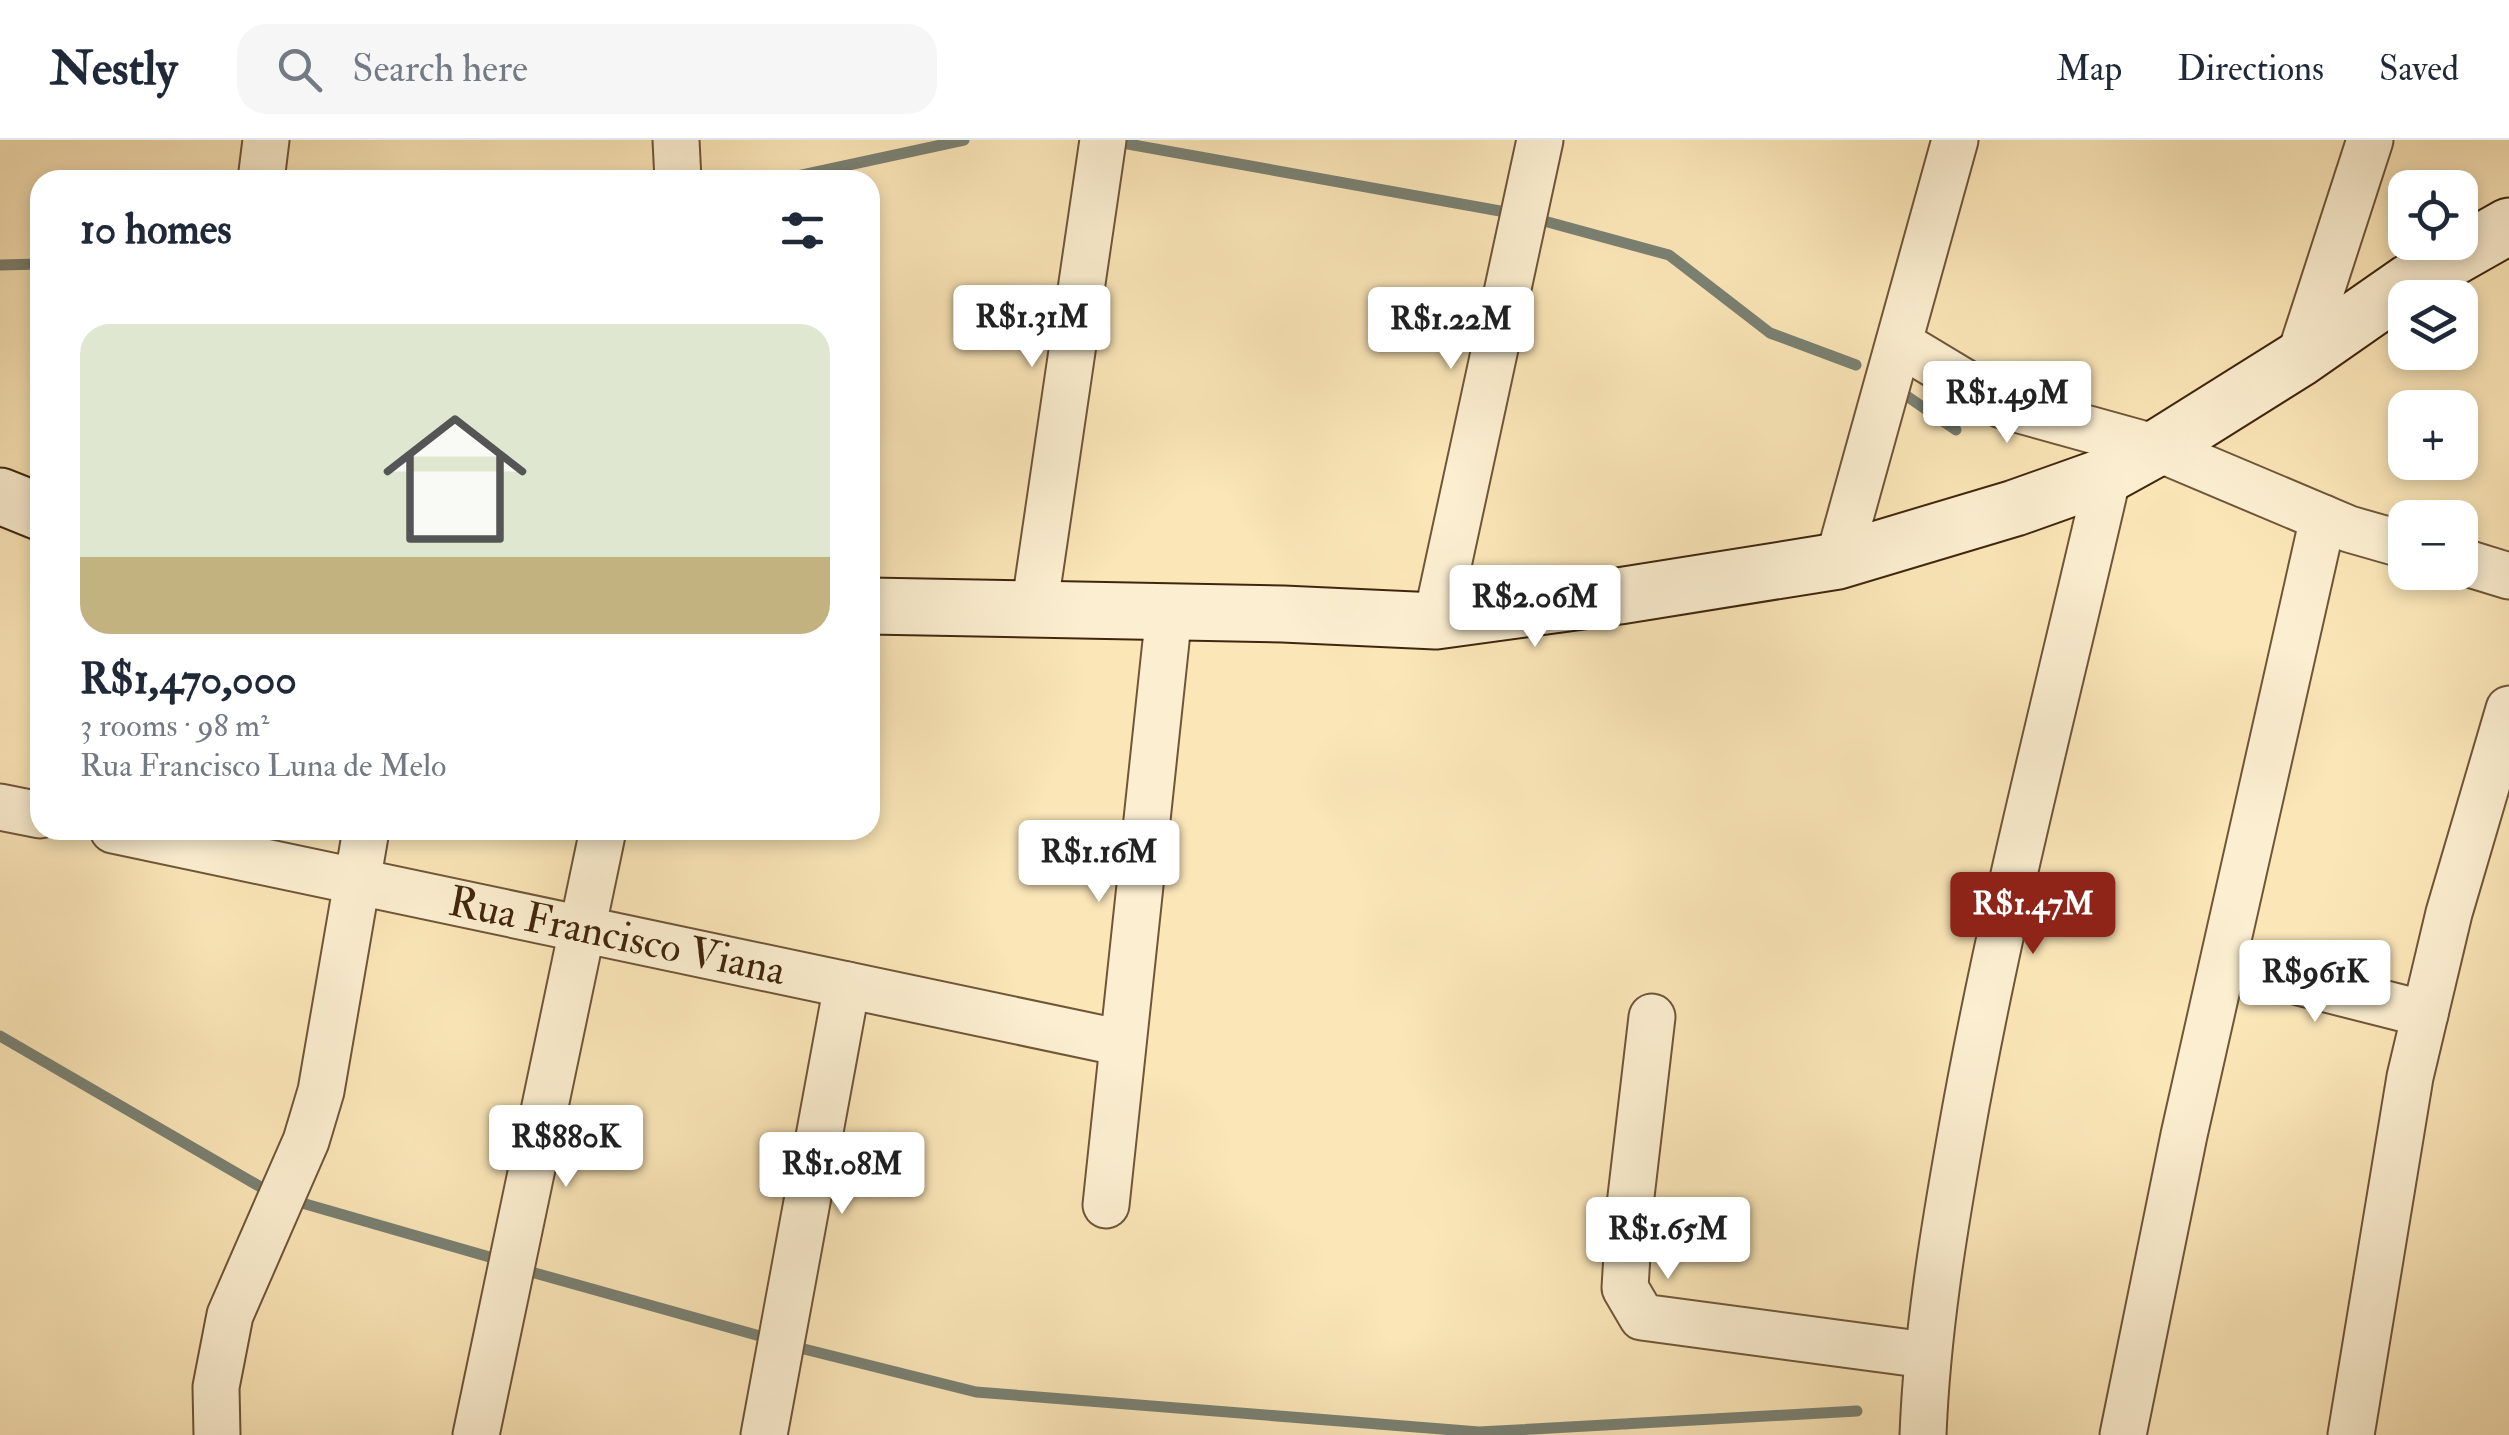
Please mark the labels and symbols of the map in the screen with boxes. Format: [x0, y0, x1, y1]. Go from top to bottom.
pin: R$1.31M [940, 285, 1124, 370]
pin: R$1.22M [1359, 287, 1543, 372]
pin: R$1.49M [1915, 361, 2099, 446]
pin: R$2.06M [1443, 565, 1627, 650]
pin: R$1.16M [1007, 820, 1191, 905]
pin: R$1.47M [1941, 872, 2125, 957]
street label: Rua Francisco Viana [444, 876, 791, 997]
pin: R$961K [2234, 940, 2396, 1025]
pin: R$880K [485, 1105, 647, 1190]
pin: R$1.08M [750, 1132, 934, 1217]
pin: R$1.65M [1576, 1197, 1760, 1282]

